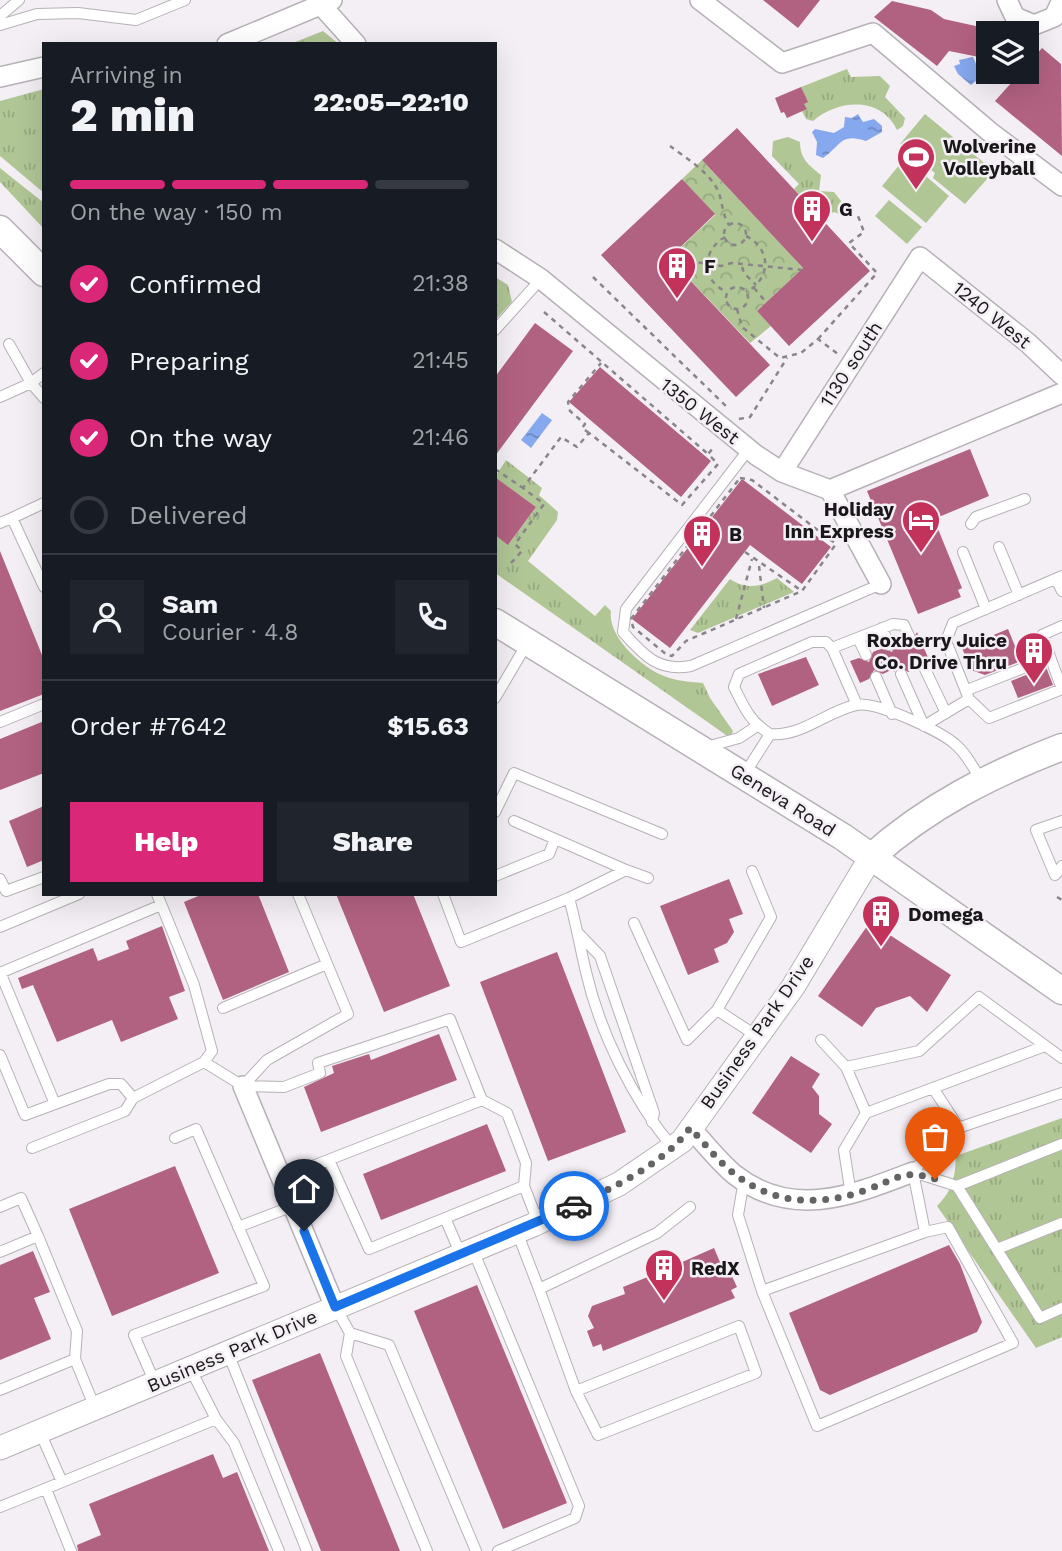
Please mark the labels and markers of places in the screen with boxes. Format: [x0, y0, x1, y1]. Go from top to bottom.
place label: Wolverine Volleyball [943, 135, 1036, 180]
sports icon: Wolverine Volleyball [895, 136, 937, 191]
building icon: G [791, 188, 833, 243]
place label: G [839, 198, 853, 221]
building icon: F [656, 245, 698, 300]
place label: F [704, 255, 716, 278]
place label: Holiday Inn Express [785, 498, 894, 543]
hotel icon: Holiday Inn Express [900, 499, 942, 554]
building icon: B [681, 513, 723, 568]
place label: B [729, 523, 742, 546]
place label: Roxberry Juice Co. Drive Thru [867, 629, 1007, 674]
building icon: Roxberry Juice Co. Drive Thru [1013, 630, 1055, 685]
building icon: Domega [860, 893, 902, 948]
place label: Domega [908, 903, 984, 926]
pin [905, 1107, 965, 1179]
pin [274, 1159, 334, 1231]
building icon: RedX [643, 1247, 685, 1302]
place label: RedX [691, 1257, 740, 1280]

